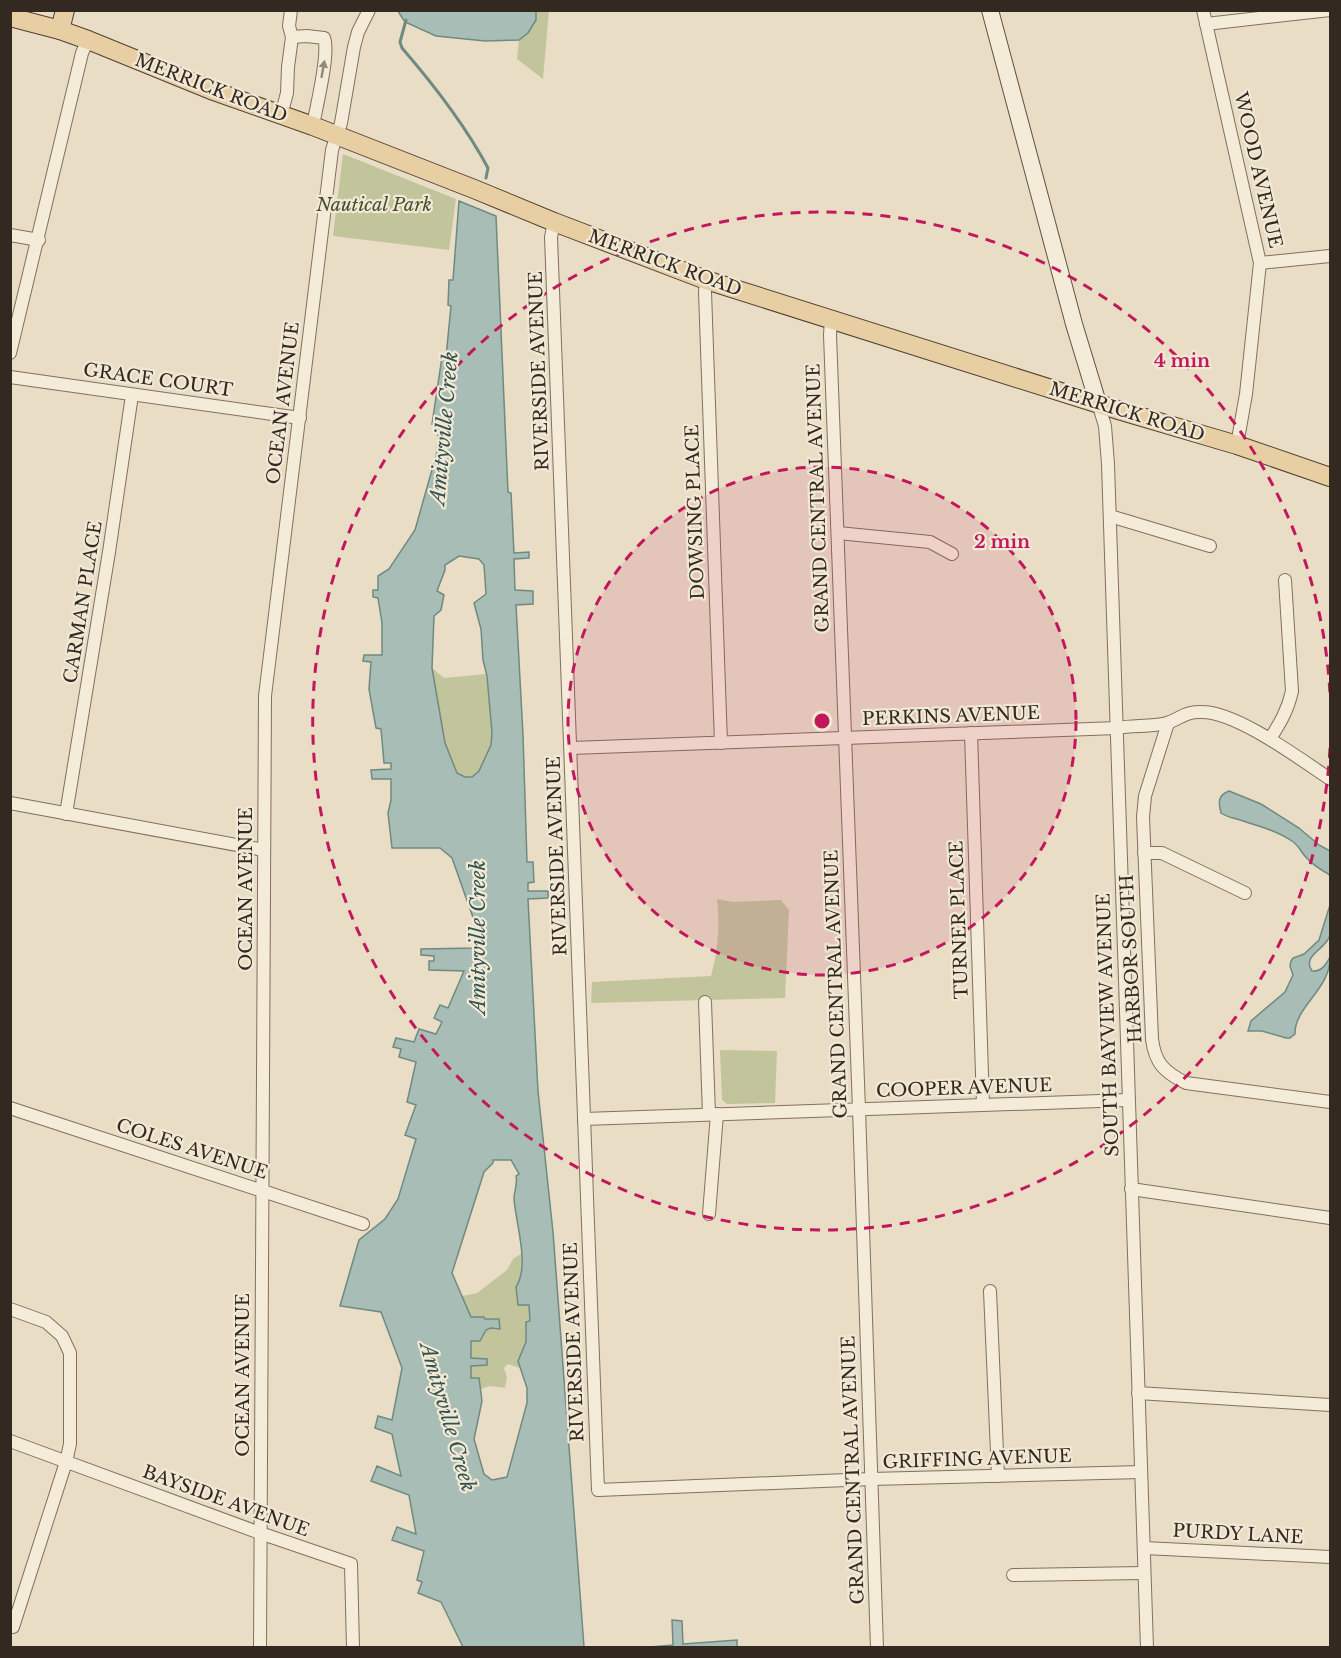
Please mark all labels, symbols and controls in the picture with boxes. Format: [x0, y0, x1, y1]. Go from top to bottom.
street label: MERRICK ROAD [132, 49, 290, 127]
one-way arrow [319, 59, 328, 78]
street label: WOOD AVENUE [1229, 89, 1287, 250]
park label: Nautical Park [315, 194, 432, 216]
street label: MERRICK ROAD [585, 225, 745, 301]
street label: RIVERSIDE AVENUE [525, 271, 553, 471]
street label: OCEAN AVENUE [262, 320, 304, 486]
water label: Amityville Creek [425, 350, 463, 509]
text: 4 min [1154, 350, 1210, 372]
street label: GRACE COURT [82, 359, 235, 401]
street label: GRAND CENTRAL AVENUE [802, 363, 834, 633]
street label: MERRICK ROAD [1046, 378, 1208, 446]
street label: DOWSING PLACE [681, 424, 709, 600]
street label: CARMAN PLACE [59, 519, 107, 685]
text: 2 min [974, 531, 1030, 553]
street label: PERKINS AVENUE [862, 702, 1040, 730]
centre of rings [812, 711, 832, 731]
street label: RIVERSIDE AVENUE [543, 756, 571, 956]
street label: OCEAN AVENUE [235, 807, 257, 971]
street label: TURNER PLACE [945, 840, 973, 1000]
street label: GRAND CENTRAL AVENUE [820, 849, 852, 1119]
water label: Amityville Creek [466, 860, 490, 1017]
street label: HARBOR SOUTH [1116, 874, 1146, 1044]
street label: SOUTH BAYVIEW AVENUE [1092, 893, 1124, 1157]
street label: COOPER AVENUE [876, 1074, 1052, 1102]
street label: COLES AVENUE [113, 1114, 271, 1184]
street label: RIVERSIDE AVENUE [560, 1242, 588, 1442]
street label: OCEAN AVENUE [232, 1293, 254, 1457]
street label: GRAND CENTRAL AVENUE [837, 1335, 869, 1605]
water label: Amityville Creek [414, 1337, 481, 1494]
street label: GRIFFING AVENUE [882, 1445, 1072, 1473]
street label: BAYSIDE AVENUE [140, 1461, 312, 1541]
street label: PURDY LANE [1172, 1520, 1304, 1548]

